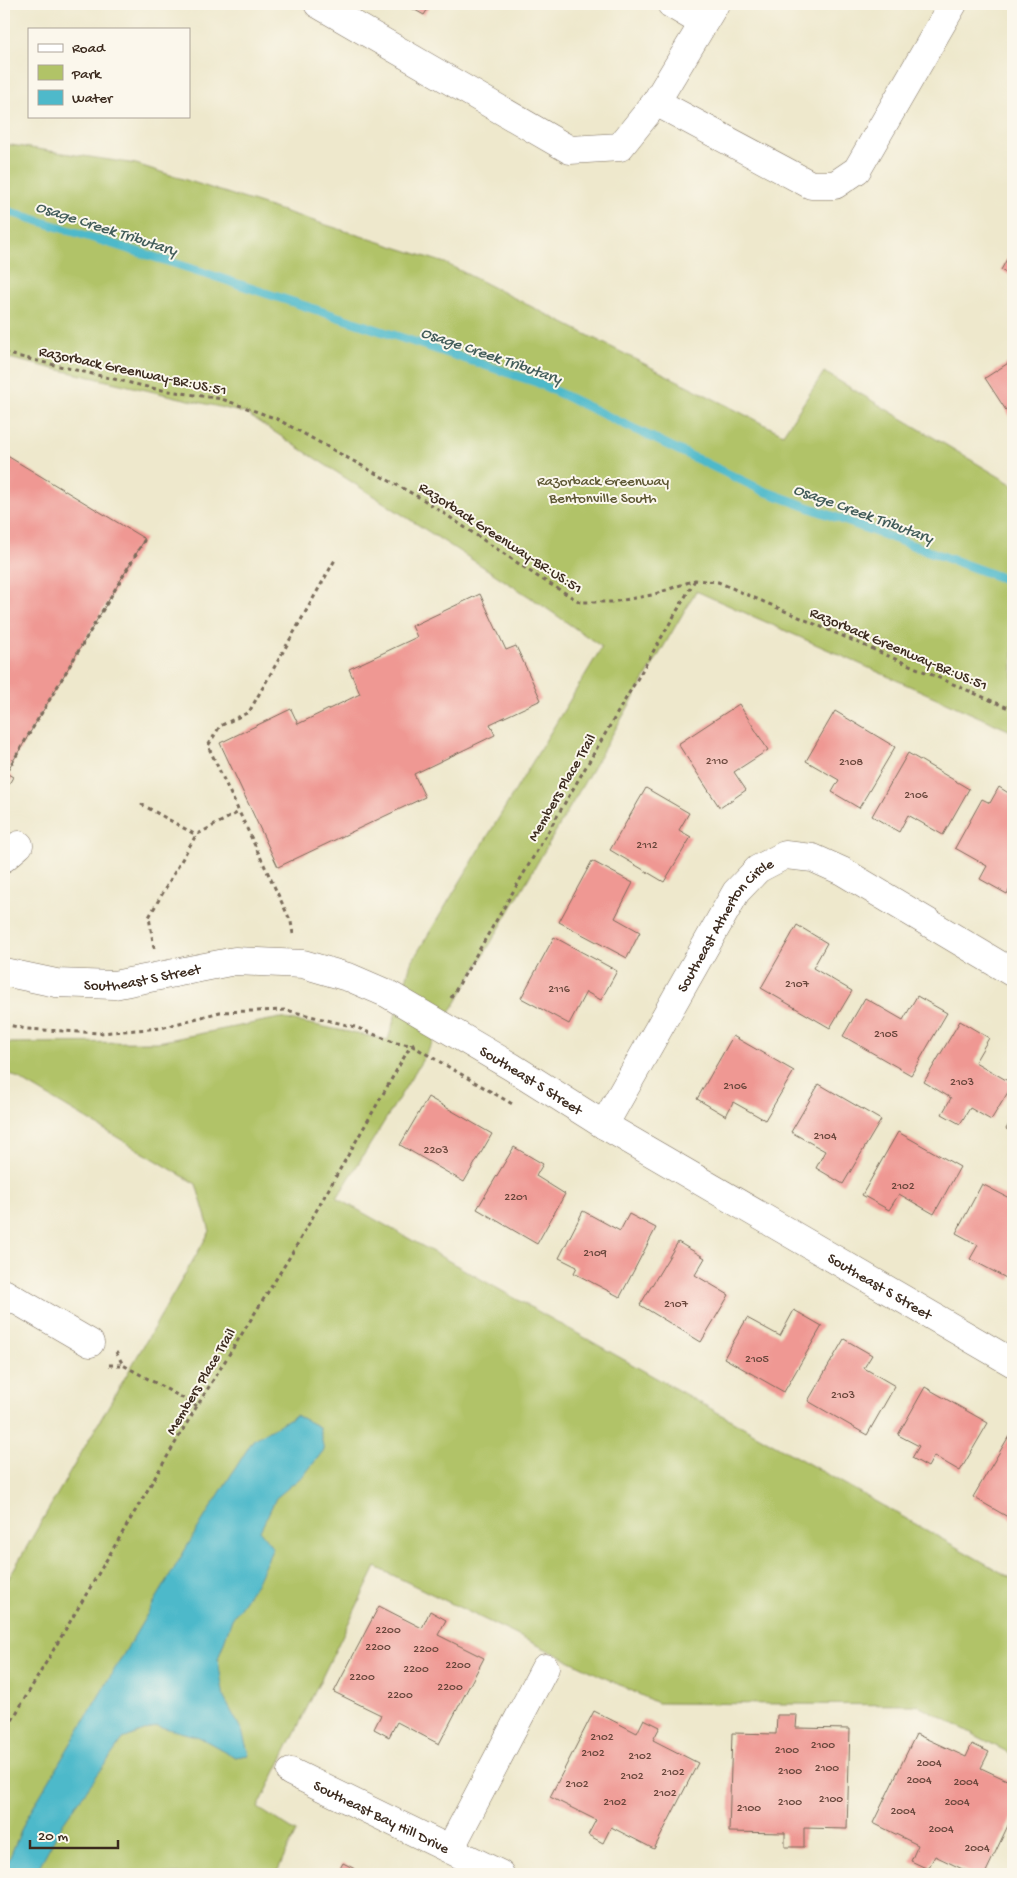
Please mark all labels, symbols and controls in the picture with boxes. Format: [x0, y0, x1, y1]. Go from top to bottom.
legend [28, 28, 190, 118]
text: Road [72, 40, 106, 58]
text: Park [71, 66, 102, 84]
text: Water [72, 90, 114, 108]
water label: Osage Creek Tributary [33, 198, 180, 263]
water label: Osage Creek Tributary [418, 324, 565, 391]
street label: Razorback Greenway-BR:US:51 [37, 343, 228, 401]
park label: Razorback Greenway Bentonville South [537, 473, 670, 508]
street label: Razorback Greenway-BR:US:51 [415, 479, 585, 598]
water label: Osage Creek Tributary [790, 481, 936, 550]
street label: Razorback Greenway-BR:US:51 [807, 604, 990, 696]
street label: Members Place Trail [525, 731, 601, 845]
house number: 2110 [706, 755, 728, 769]
house number: 2108 [839, 756, 863, 770]
house number: 2106 [904, 789, 929, 803]
house number: 2112 [636, 839, 658, 853]
street label: Southeast Atherton Circle [674, 855, 777, 996]
street label: Southeast S Street [84, 961, 204, 996]
house number: 2107 [785, 978, 810, 992]
house number: 2116 [548, 983, 571, 997]
house number: 2105 [874, 1028, 898, 1042]
street label: Southeast S Street [476, 1043, 587, 1121]
house number: 2103 [950, 1076, 974, 1090]
house number: 2106 [723, 1080, 748, 1094]
house number: 2104 [813, 1130, 837, 1144]
house number: 2203 [424, 1144, 448, 1158]
house number: 2102 [891, 1180, 915, 1194]
house number: 2201 [504, 1191, 528, 1205]
house number: 2109 [583, 1247, 607, 1261]
street label: Southeast S Street [824, 1250, 936, 1326]
house number: 2107 [664, 1298, 689, 1312]
street label: Members Place Trail [163, 1325, 241, 1439]
house number: 2105 [745, 1353, 769, 1367]
house number: 2103 [831, 1389, 855, 1403]
house number: 2200 [375, 1624, 401, 1638]
house number: 2200 [365, 1641, 391, 1655]
house number: 2200 [413, 1643, 439, 1657]
house number: 2200 [445, 1659, 471, 1673]
house number: 2200 [403, 1663, 429, 1677]
house number: 2200 [349, 1671, 375, 1685]
house number: 2200 [437, 1681, 463, 1695]
house number: 2200 [387, 1689, 413, 1703]
house number: 2102 [590, 1731, 614, 1745]
house number: 2100 [811, 1739, 835, 1753]
house number: 2100 [775, 1744, 799, 1758]
house number: 2102 [581, 1747, 605, 1761]
house number: 2102 [628, 1750, 652, 1764]
house number: 2004 [916, 1757, 942, 1771]
house number: 2100 [815, 1762, 839, 1776]
house number: 2100 [778, 1765, 802, 1779]
house number: 2102 [661, 1766, 685, 1780]
house number: 2102 [620, 1770, 644, 1784]
house number: 2004 [906, 1774, 932, 1788]
house number: 2004 [953, 1776, 979, 1790]
street label: Southeast Bay Hill Drive [310, 1777, 452, 1859]
house number: 2102 [565, 1778, 589, 1792]
house number: 2102 [653, 1787, 677, 1801]
house number: 2100 [819, 1793, 843, 1807]
house number: 2102 [603, 1796, 627, 1810]
house number: 2100 [778, 1796, 802, 1810]
house number: 2004 [944, 1796, 970, 1810]
house number: 2100 [737, 1802, 761, 1816]
house number: 2004 [890, 1805, 916, 1819]
scale bar [30, 1818, 118, 1850]
house number: 2004 [928, 1823, 954, 1837]
text: 20 m [38, 1828, 68, 1846]
house number: 2004 [964, 1842, 990, 1856]

